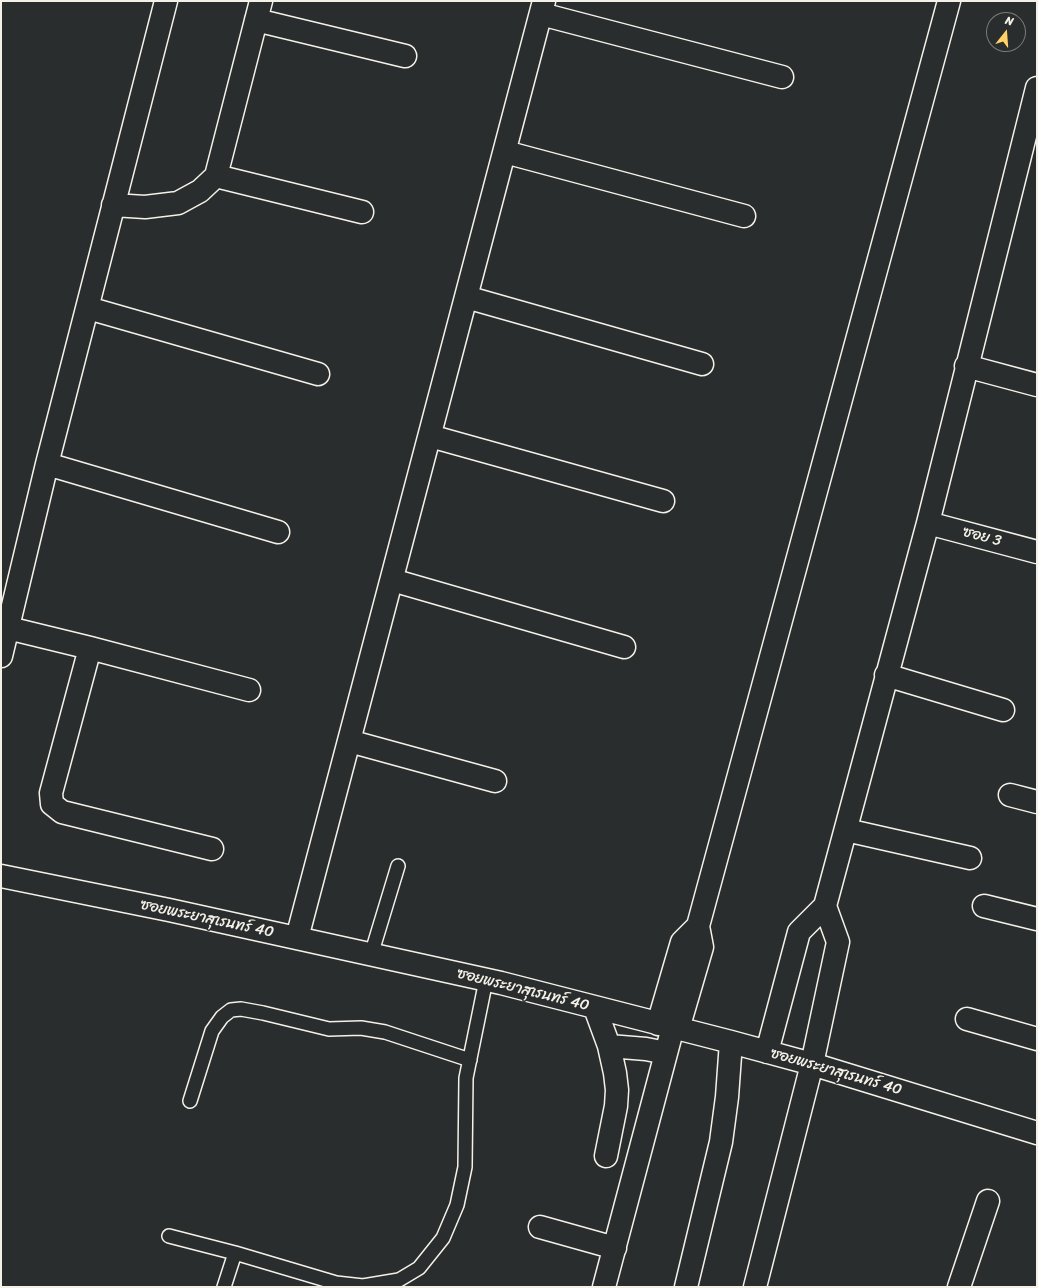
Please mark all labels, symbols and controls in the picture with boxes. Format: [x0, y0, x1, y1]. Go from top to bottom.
text: N [1003, 11, 1016, 31]
north arrow [986, 12, 1026, 52]
street label: ซอย 3 [961, 523, 1003, 551]
street label: ซอยพระยาสุเรนทร์ 40 [139, 896, 275, 942]
street label: ซอยพระยาสุเรนทร์ 40 [455, 965, 591, 1015]
street label: ซอยพระยาสุเรนทร์ 40 [768, 1045, 904, 1099]

